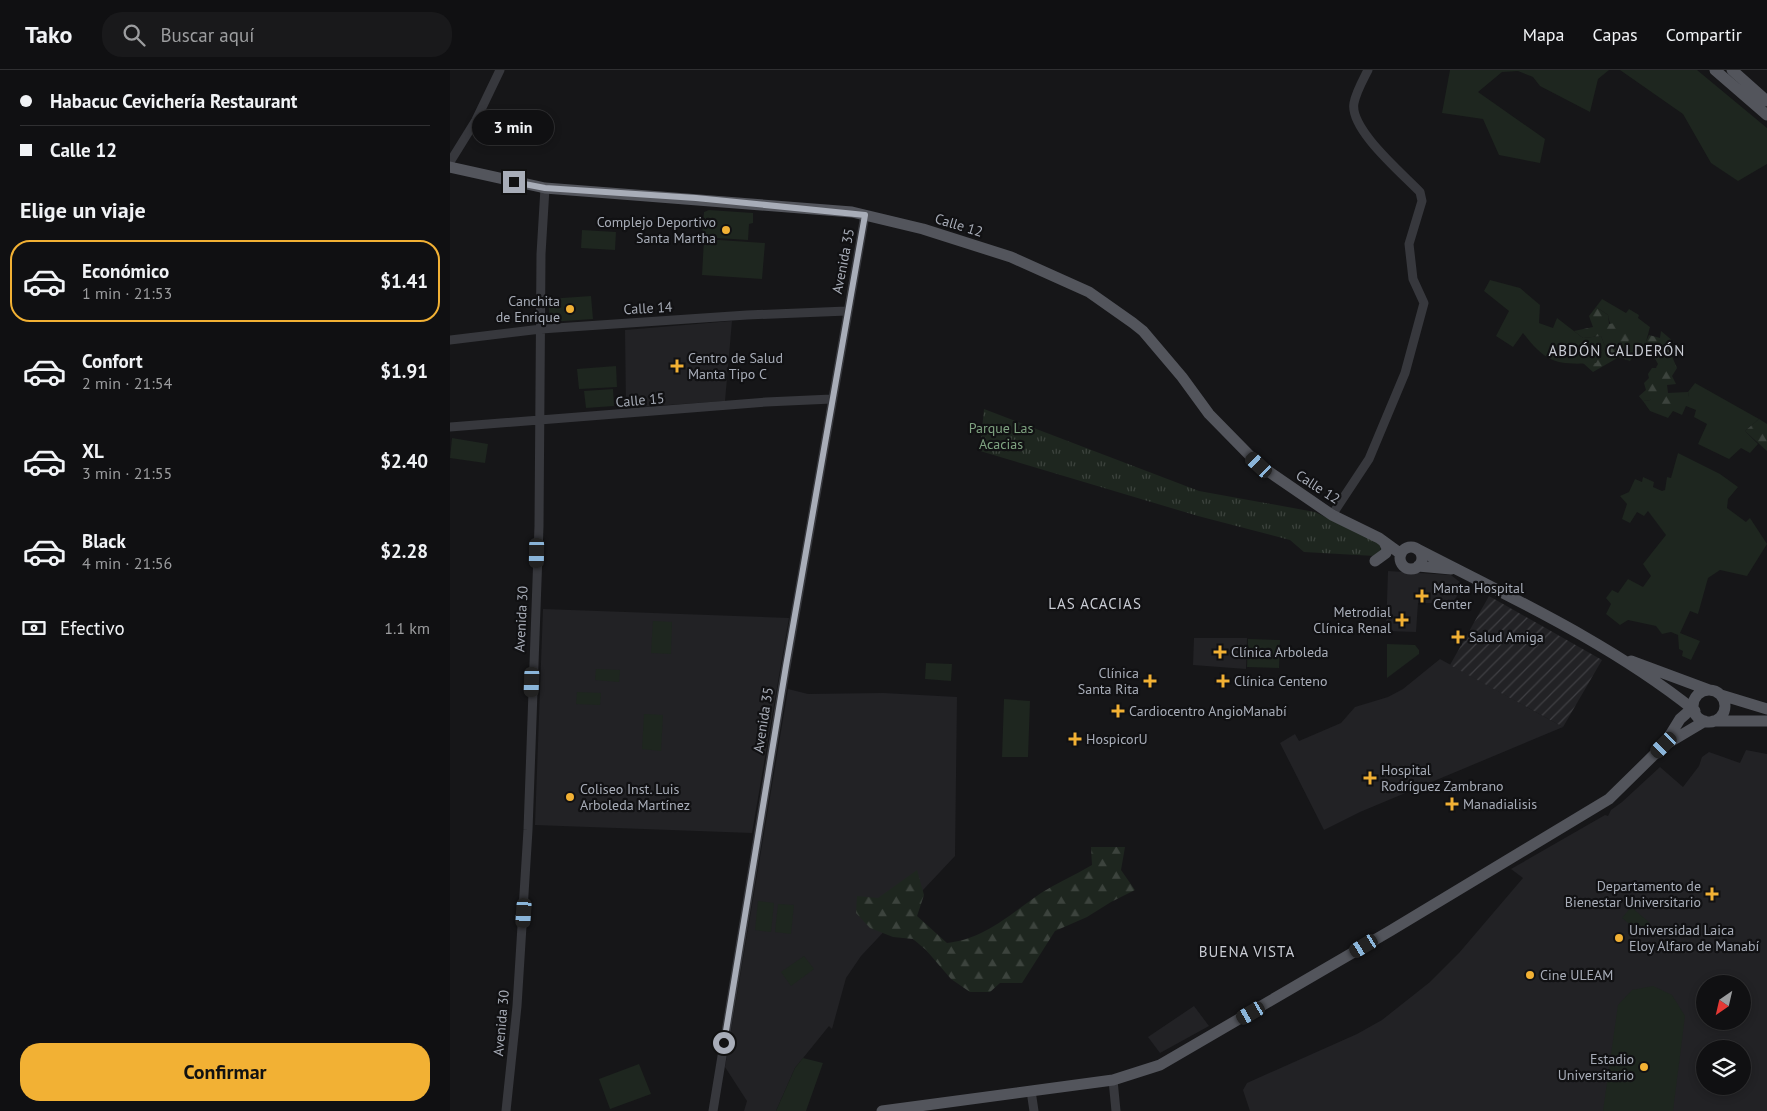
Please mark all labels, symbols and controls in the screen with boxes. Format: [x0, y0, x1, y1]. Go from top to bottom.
search box [102, 12, 452, 57]
text: Tako [25, 19, 72, 50]
icon: search [120, 21, 148, 49]
text: Buscar aquí [160, 23, 254, 47]
text: Mapa [1523, 23, 1565, 46]
text: Capas [1593, 23, 1638, 46]
text: Compartir [1666, 23, 1742, 46]
text: Habacuc Cevichería Restaurant [50, 89, 297, 113]
callout: 3 min [473, 109, 555, 144]
text: 3 min [493, 117, 533, 137]
text: Calle 12 [50, 138, 117, 162]
route end [503, 171, 525, 193]
text: Elige un viaje [20, 196, 146, 224]
street label: Calle 12 [933, 209, 985, 241]
place label: Complejo Deportivo Santa Martha [597, 213, 716, 247]
marker: Complejo Deportivo Santa Martha [720, 224, 732, 236]
street label: Avenida 35 [828, 227, 858, 295]
icon: car [22, 259, 67, 304]
text: Económico [82, 259, 169, 283]
text: $1.41 [380, 269, 428, 293]
text: 1 min · 21:53 [82, 283, 172, 303]
place label: Canchita de Enrique [496, 292, 560, 326]
street label: Calle 14 [623, 298, 673, 318]
marker: Canchita de Enrique [564, 303, 576, 315]
district label: ABDÓN CALDERÓN [1549, 341, 1685, 360]
icon: car [22, 349, 67, 394]
text: Confort [82, 349, 143, 373]
place label: Centro de Salud Manta Tipo C [688, 349, 783, 383]
text: $1.91 [380, 359, 428, 383]
marker: Centro de Salud Manta Tipo C [670, 359, 684, 373]
text: 2 min · 21:54 [82, 373, 172, 393]
street label: Calle 15 [615, 389, 665, 411]
park label: Parque Las Acacias [969, 419, 1033, 453]
icon: car [22, 439, 67, 484]
text: XL [82, 439, 104, 463]
text: $2.40 [380, 449, 428, 473]
car [1242, 449, 1275, 481]
text: 3 min · 21:55 [82, 463, 172, 483]
street label: Calle 12 [1293, 466, 1343, 508]
icon: car [22, 529, 67, 574]
text: Black [82, 529, 126, 553]
car [529, 538, 544, 568]
text: $2.28 [380, 539, 428, 563]
text: 4 min · 21:56 [82, 553, 172, 573]
place label: Manta Hospital Center [1433, 579, 1524, 613]
street label: Avenida 30 [510, 585, 532, 653]
marker: Manta Hospital Center [1415, 589, 1429, 603]
district label: LAS ACACIAS [1048, 594, 1142, 613]
place label: Metrodial Clínica Renal [1313, 603, 1391, 637]
marker: Metrodial Clínica Renal [1395, 613, 1409, 627]
icon: cash [20, 614, 48, 642]
text: Efectivo [60, 616, 125, 640]
text: 1.1 km [384, 618, 430, 638]
place label: Salud Amiga [1469, 628, 1544, 646]
marker: Salud Amiga [1451, 630, 1465, 644]
place label: Clínica Arboleda [1231, 643, 1329, 661]
marker: Clínica Arboleda [1213, 645, 1227, 659]
place label: Clínica Santa Rita [1078, 664, 1139, 698]
car [523, 667, 540, 697]
place label: Clínica Centeno [1234, 672, 1327, 690]
marker: Clínica Santa Rita [1143, 674, 1157, 688]
marker: Clínica Centeno [1216, 674, 1230, 688]
street label: Avenida 35 [749, 686, 777, 754]
place label: Cardiocentro AngioManabí [1129, 702, 1287, 720]
marker: Cardiocentro AngioManabí [1111, 704, 1125, 718]
car [1648, 729, 1679, 761]
place label: HospicorU [1086, 730, 1148, 748]
marker: HospicorU [1068, 732, 1082, 746]
place label: Hospital Rodríguez Zambrano [1381, 761, 1504, 795]
marker: Hospital Rodríguez Zambrano [1363, 771, 1377, 785]
place label: Coliseo Inst. Luis Arboleda Martínez [580, 780, 690, 814]
marker: Coliseo Inst. Luis Arboleda Martínez [564, 791, 576, 803]
place label: Manadialisis [1463, 795, 1537, 813]
marker: Manadialisis [1445, 797, 1459, 811]
place label: Departamento de Bienestar Universitario [1565, 877, 1701, 911]
marker: Departamento de Bienestar Universitario [1705, 887, 1719, 901]
car [515, 898, 532, 928]
place label: Universidad Laica Eloy Alfaro de Manabí [1629, 921, 1759, 955]
car [1347, 932, 1380, 960]
marker: Universidad Laica Eloy Alfaro de Manabí [1613, 932, 1625, 944]
district label: BUENA VISTA [1199, 942, 1295, 961]
place label: Cine ULEAM [1540, 966, 1613, 984]
marker: Cine ULEAM [1524, 969, 1536, 981]
north arrow [1696, 975, 1751, 1030]
map controls [1696, 975, 1751, 1095]
street label: Avenida 30 [489, 989, 513, 1057]
car [1234, 999, 1267, 1027]
route start [713, 1032, 735, 1054]
button: layers [1696, 1040, 1751, 1095]
button: Confirmar [20, 1043, 430, 1101]
place label: Estadio Universitario [1558, 1050, 1634, 1084]
marker: Estadio Universitario [1638, 1061, 1650, 1073]

